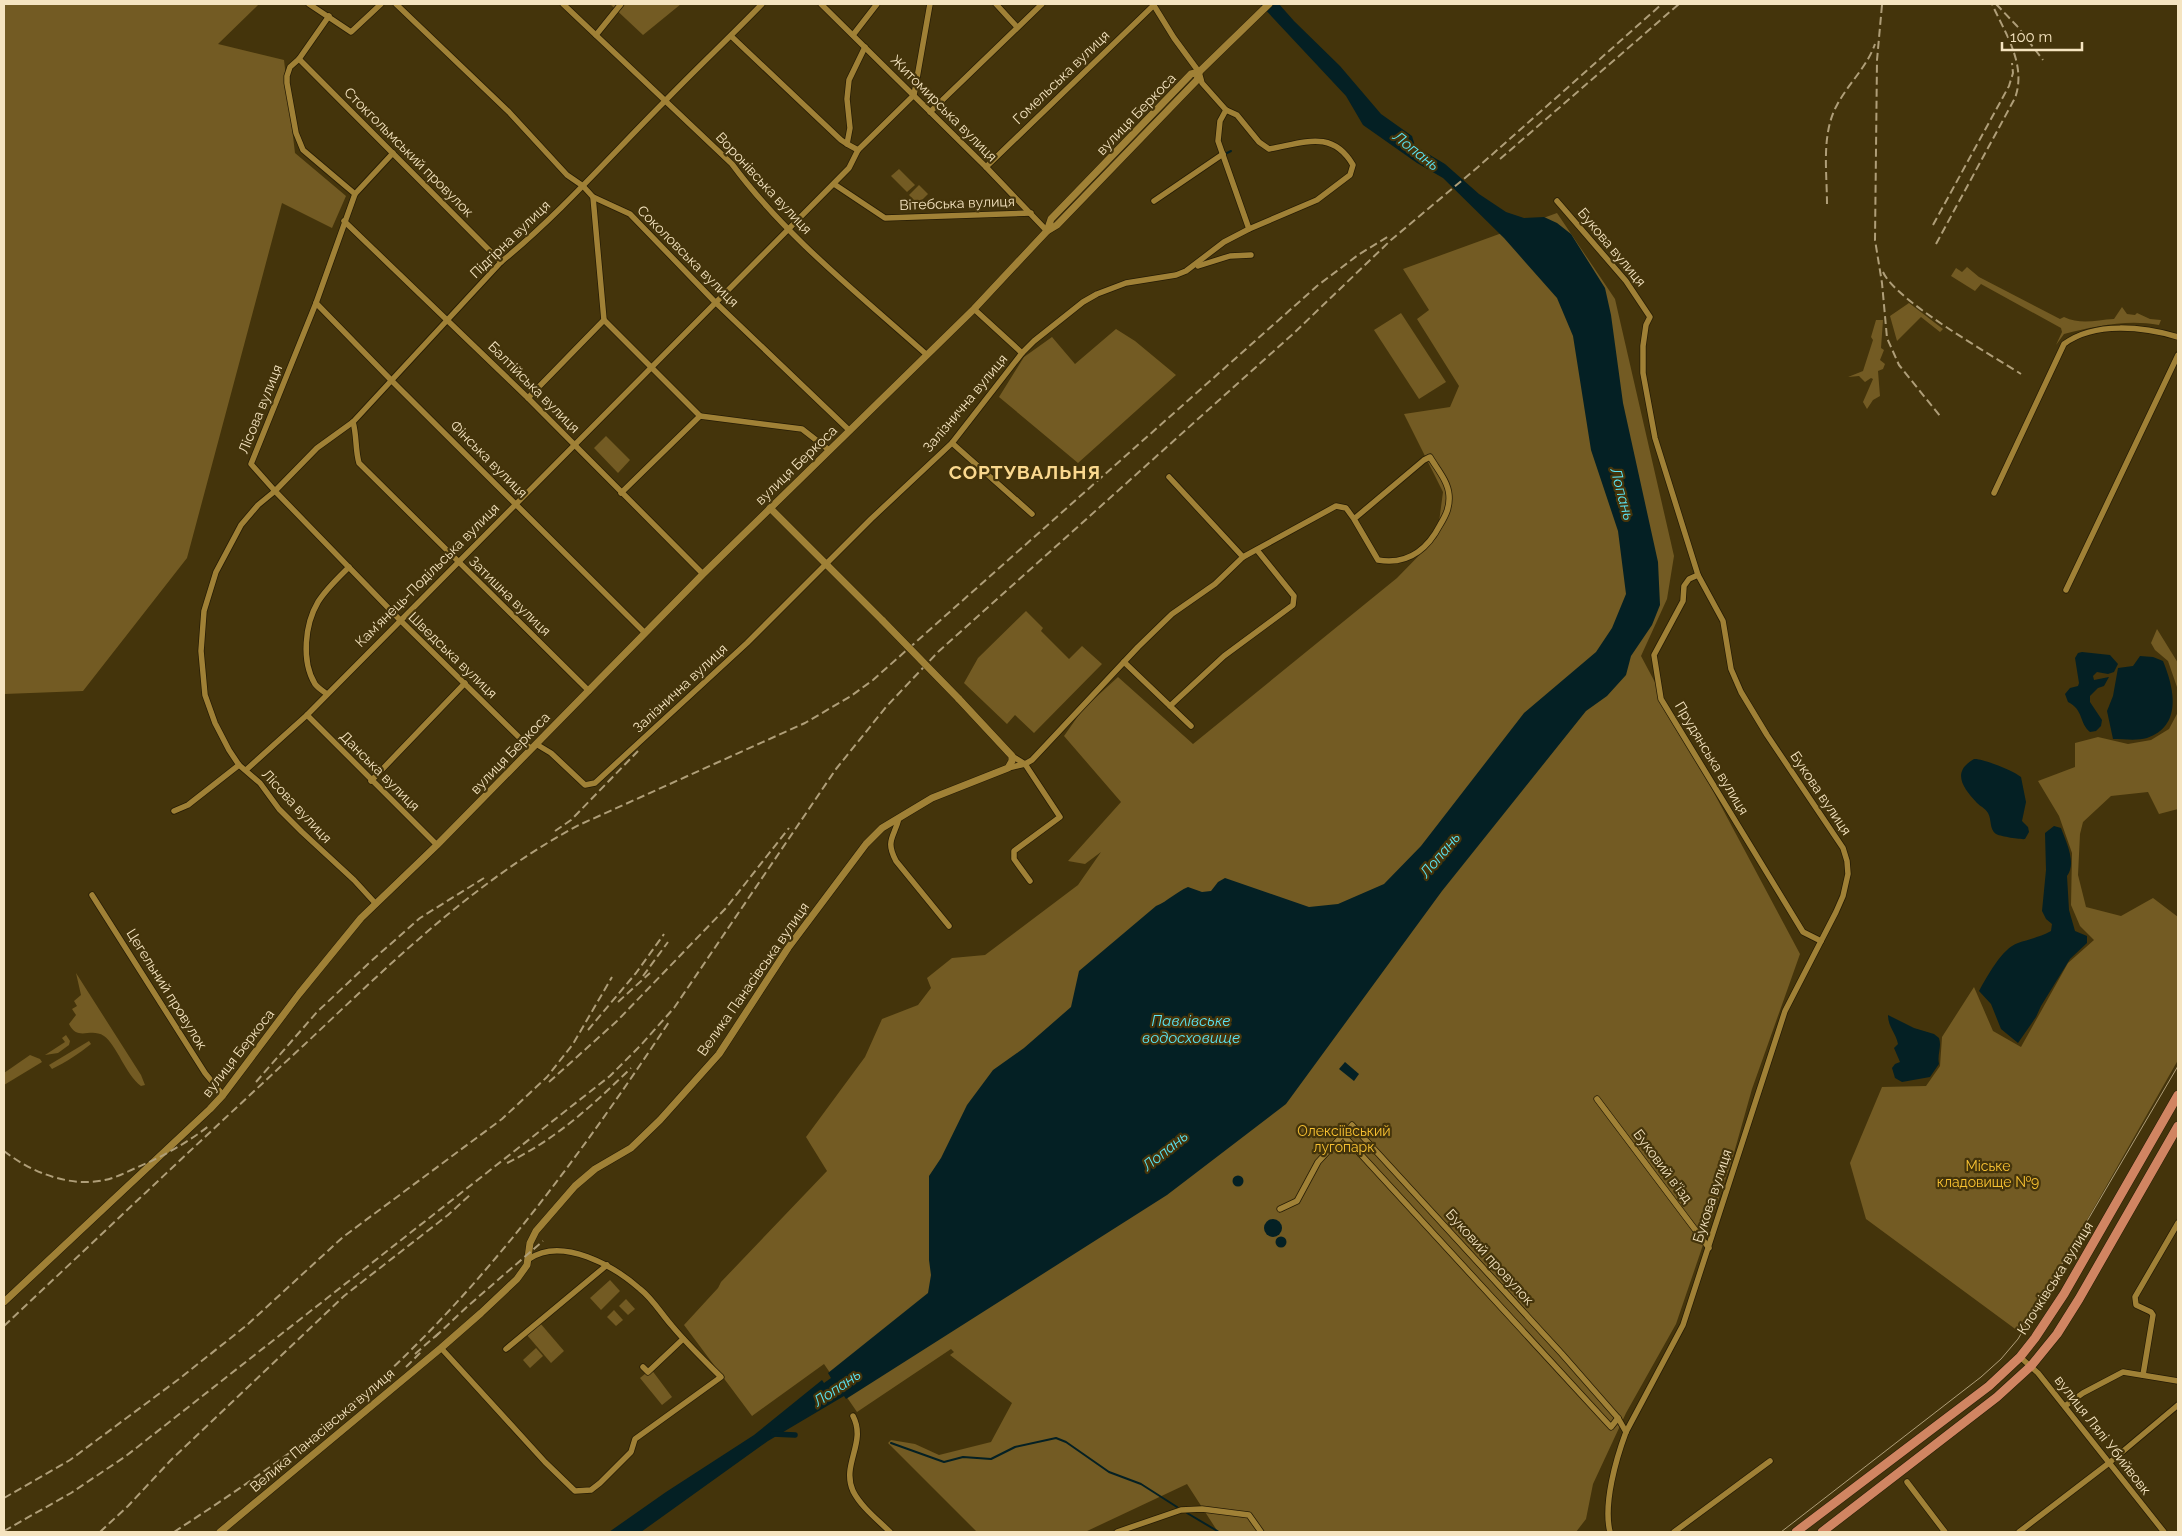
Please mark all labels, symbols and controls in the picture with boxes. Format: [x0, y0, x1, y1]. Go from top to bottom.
scale bar [2002, 20, 2082, 52]
street label: Гомельська вулиця [1009, 27, 1113, 127]
text: 100 m [2010, 28, 2052, 46]
street label: Житомирська вулиця [888, 52, 1000, 164]
street label: вулиця Беркоса [1093, 70, 1179, 158]
street label: Стокгольмський провулок [341, 84, 477, 220]
water label: Лопань [1388, 127, 1443, 175]
street label: Воронівська вулиця [713, 129, 815, 237]
street label: Вітебська вулиця [899, 193, 1015, 213]
street label: Підгірна вулиця [467, 197, 553, 281]
street label: Соколовська вулиця [634, 202, 742, 310]
street label: Букова вулиця [1575, 205, 1649, 289]
street label: Балтійська вулиця [485, 338, 583, 436]
street label: Залізнична вулиця [920, 351, 1010, 455]
street label: Лісова вулиця [235, 362, 285, 456]
street label: Фінська вулиця [447, 417, 531, 501]
street label: вулиця Беркоса [752, 422, 840, 508]
district label: СОРТУВАЛЬНЯ [949, 461, 1101, 483]
water label: Лопань [1606, 465, 1638, 522]
street label: Кам’янець-Подільська вулиця [352, 500, 502, 650]
street label: Затишна вулиця [466, 553, 554, 639]
street label: Шведська вулиця [405, 609, 501, 701]
street label: Залізнична вулиця [630, 640, 730, 736]
street label: Прудянська вулиця [1672, 699, 1752, 817]
street label: вулиця Беркоса [467, 709, 553, 797]
street label: Данська вулиця [337, 728, 423, 814]
street label: Букова вулиця [1787, 748, 1855, 838]
street label: Лісова вулиця [259, 766, 335, 846]
water label: Лопань [1415, 829, 1464, 882]
street label: Велика Панасівська вулиця [694, 899, 812, 1059]
street label: Цегельний провулок [123, 926, 211, 1052]
street label: вулиця Беркоса [199, 1006, 277, 1100]
water label: Павлівське водосховище [1142, 1012, 1240, 1047]
park label: Олексіївський лугопарк [1297, 1123, 1391, 1155]
street label: Буковий в'їзд [1630, 1126, 1696, 1206]
water label: Лопань [1138, 1127, 1192, 1176]
street label: Букова вулиця [1689, 1147, 1735, 1245]
park label: Міське кладовище №9 [1937, 1158, 2039, 1190]
street label: Буковий провулок [1443, 1206, 1537, 1308]
street label: Клочківська вулиця [2014, 1219, 2096, 1337]
street label: Велика Панасівська вулиця [247, 1365, 397, 1495]
water label: Лопань [809, 1365, 864, 1411]
street label: вулиця Лялі Убийвовк [2052, 1372, 2154, 1498]

